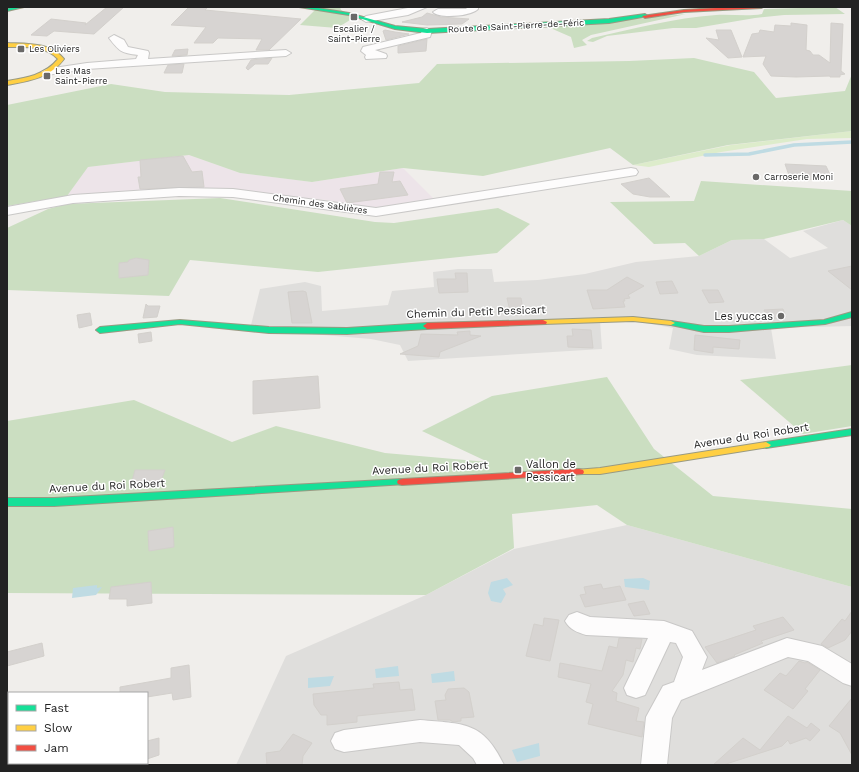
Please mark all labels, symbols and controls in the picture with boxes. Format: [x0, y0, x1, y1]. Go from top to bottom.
marker: Escalier / Saint-Pierre [349, 12, 359, 22]
street label: Route de Saint-Pierre-de-Féric [448, 17, 584, 35]
place label: Escalier / Saint-Pierre [328, 24, 380, 44]
marker: Les Oliviers [16, 44, 26, 54]
place label: Les Oliviers [29, 44, 80, 54]
place label: Les Mas Saint-Pierre [55, 66, 107, 86]
marker: Les Mas Saint-Pierre [42, 71, 52, 81]
marker: Carroserie Moni [751, 172, 761, 182]
place label: Carroserie Moni [764, 172, 833, 182]
street label: Chemin des Sablières [272, 192, 368, 216]
street label: Chemin du Petit Pessicart [406, 303, 546, 321]
place label: Les yuccas [714, 310, 773, 323]
marker: Les yuccas [776, 311, 786, 321]
street label: Avenue du Roi Robert [693, 420, 810, 452]
street label: Avenue du Roi Robert [372, 458, 489, 478]
place label: Vallon de Pessicart [526, 458, 576, 484]
marker: Vallon de Pessicart [513, 465, 523, 475]
street label: Avenue du Roi Robert [49, 476, 166, 496]
legend [8, 692, 148, 764]
text: Fast [44, 701, 69, 715]
text: Slow [44, 721, 72, 735]
text: Jam [44, 741, 69, 755]

